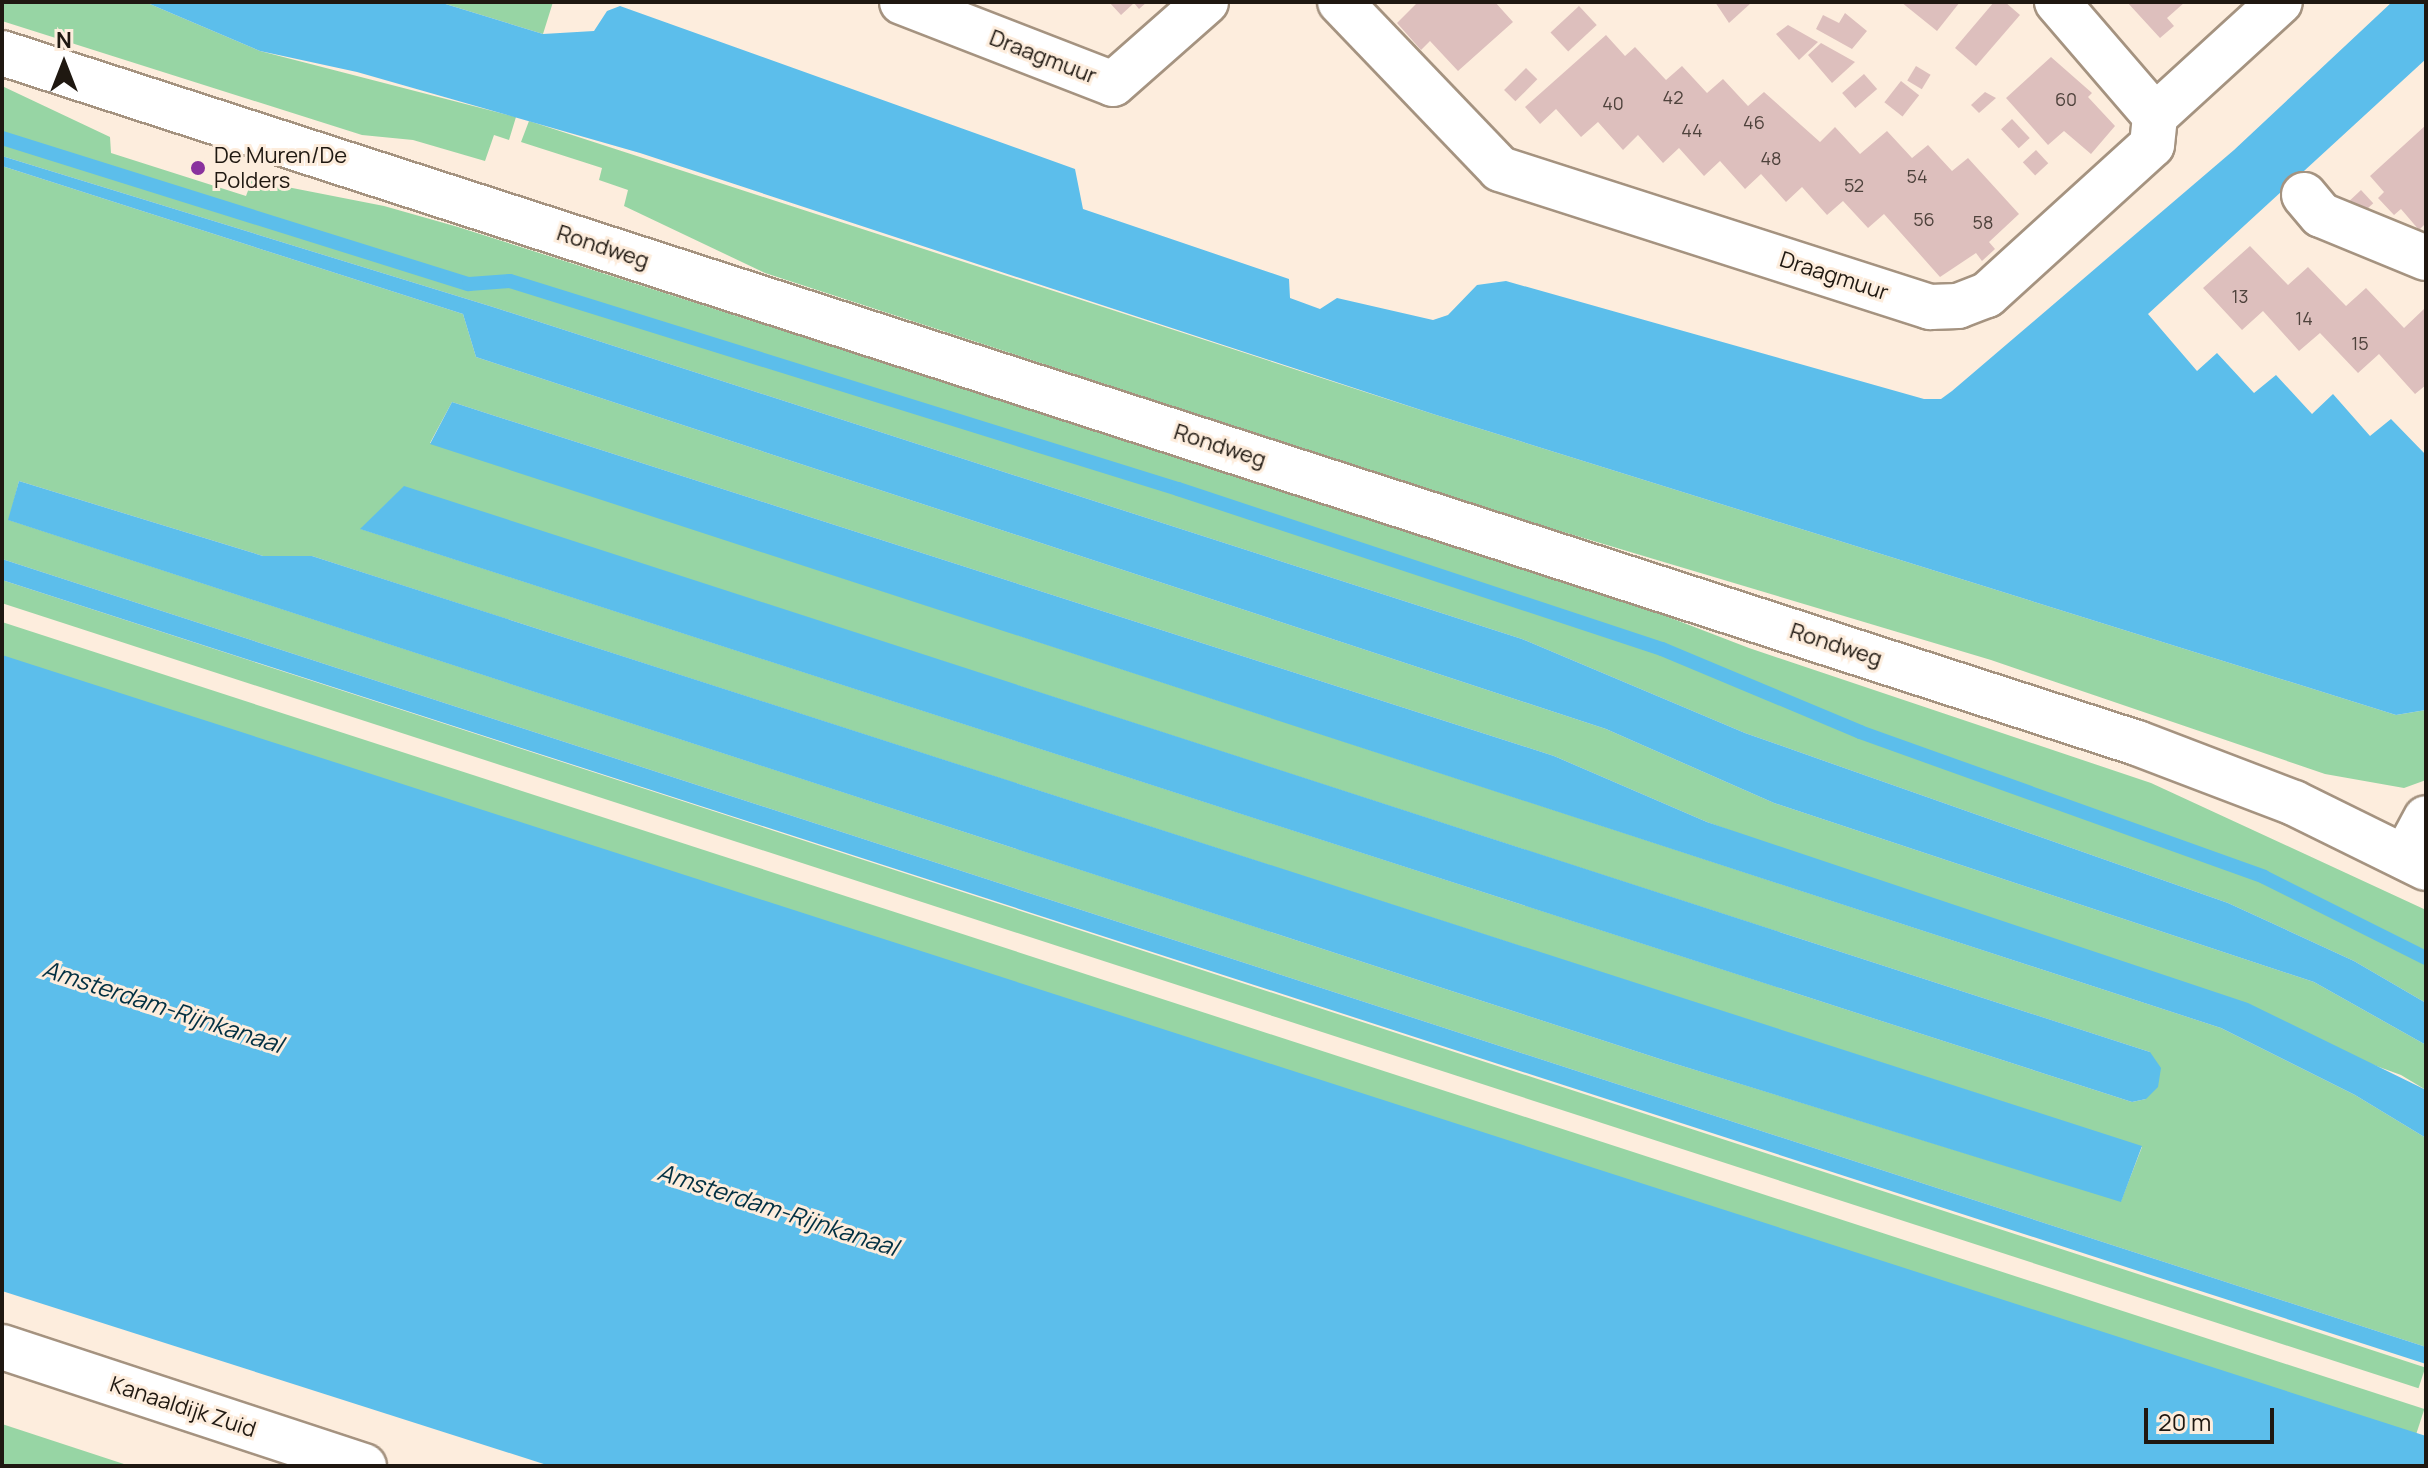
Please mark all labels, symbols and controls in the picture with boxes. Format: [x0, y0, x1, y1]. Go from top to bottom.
north arrow [24, 24, 104, 104]
text: N [56, 25, 72, 55]
street label: Draagmuur [986, 25, 1100, 89]
house number: 42 [1663, 86, 1683, 108]
house number: 60 [2055, 88, 2077, 110]
house number: 40 [1602, 92, 1624, 114]
house number: 46 [1743, 111, 1765, 133]
house number: 44 [1681, 119, 1703, 141]
place label: De Muren/De Polders [214, 142, 347, 194]
house number: 48 [1760, 147, 1782, 169]
marker: De Muren/De Polders [189, 159, 207, 177]
house number: 54 [1906, 165, 1928, 187]
house number: 52 [1844, 174, 1864, 196]
house number: 56 [1913, 208, 1935, 230]
house number: 58 [1973, 211, 1993, 233]
street label: Rondweg [554, 220, 652, 274]
street label: Draagmuur [1776, 246, 1892, 306]
house number: 13 [2232, 285, 2248, 307]
house number: 14 [2295, 307, 2313, 329]
house number: 15 [2351, 332, 2369, 354]
street label: Rondweg [1171, 419, 1269, 473]
street label: Rondweg [1787, 618, 1885, 672]
water label: Amsterdam-Rijnkanaal [39, 954, 287, 1058]
water label: Amsterdam-Rijnkanaal [654, 1157, 902, 1261]
street label: Kanaaldijk Zuid [107, 1371, 259, 1443]
scale bar [2148, 1392, 2278, 1442]
text: 20 m [2158, 1405, 2211, 1438]

